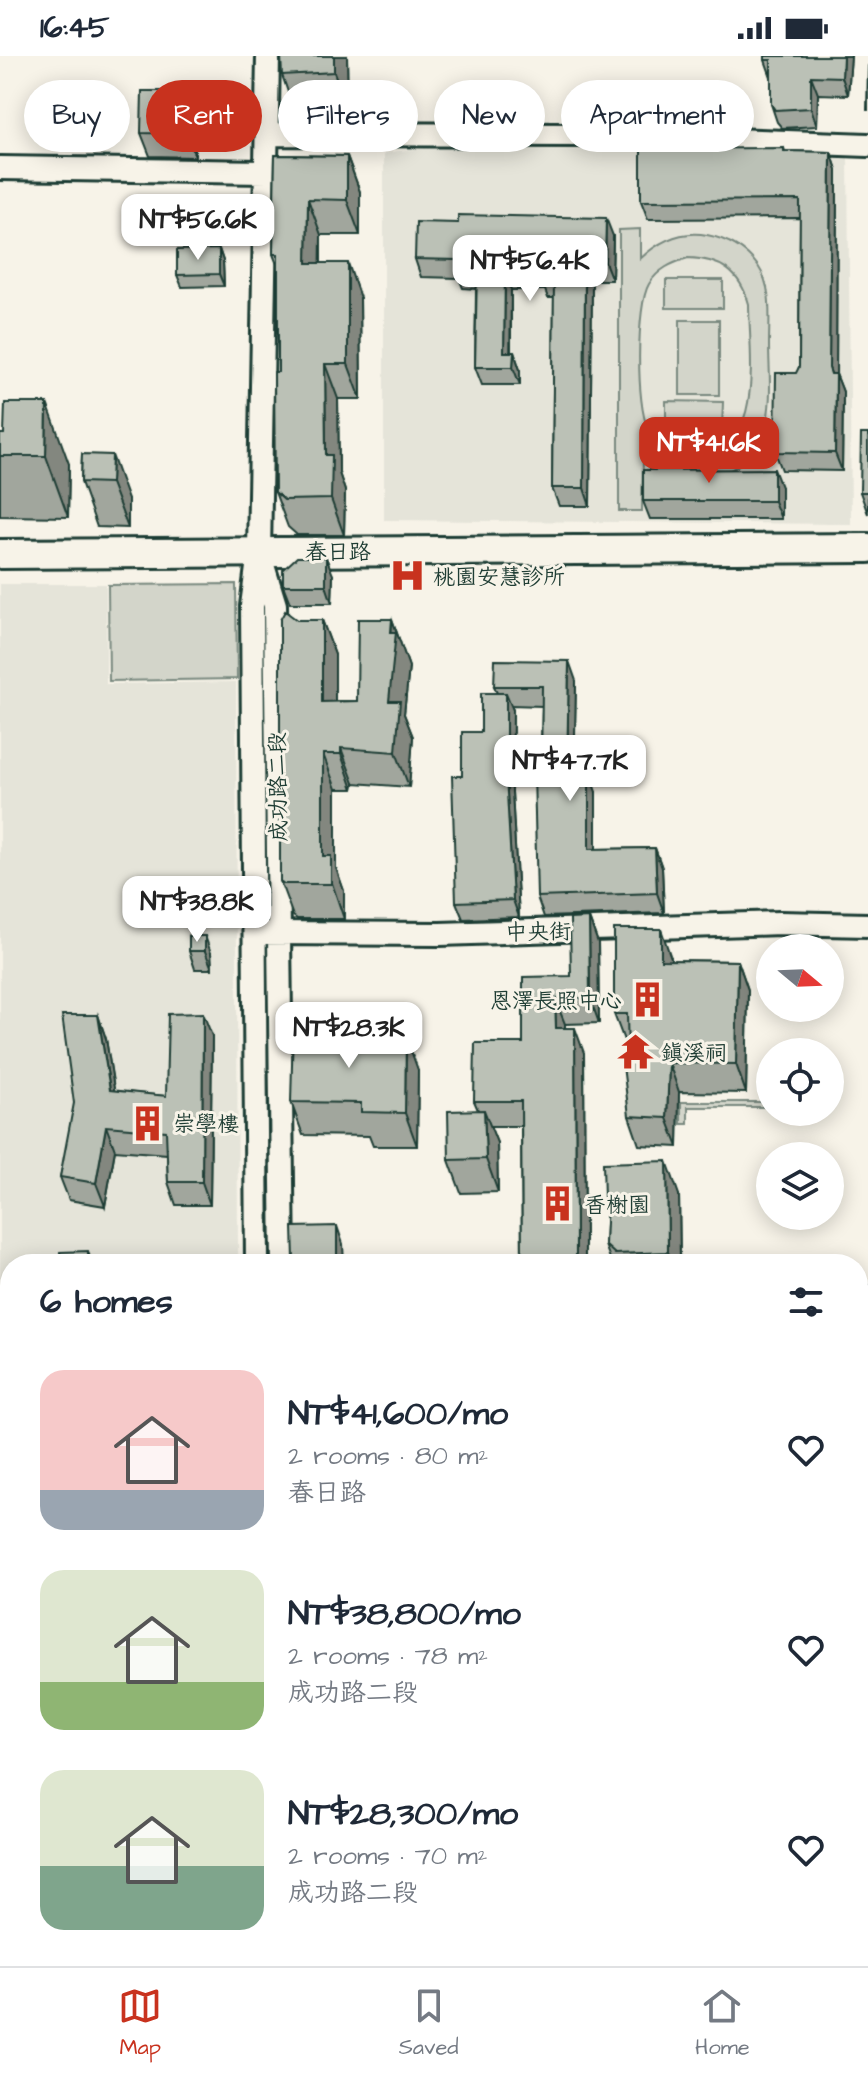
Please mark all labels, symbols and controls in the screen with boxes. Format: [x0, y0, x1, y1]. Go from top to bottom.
text: 16:45 [40, 7, 109, 49]
chip: Buy [24, 80, 130, 152]
chip: Rent [146, 80, 262, 152]
chip: Filters [278, 80, 418, 152]
chip: New [434, 80, 545, 152]
chip: Apartment [561, 80, 754, 152]
pin: NT$56.6K [115, 194, 281, 262]
text: NT$56.6K [139, 202, 257, 238]
pin: NT$56.4K [447, 235, 613, 303]
text: NT$56.4K [471, 243, 589, 279]
pin: NT$41.6K [626, 417, 792, 485]
text: NT$41.6K [657, 425, 761, 461]
street label: 春日路 [305, 537, 371, 568]
hospital icon: 桃園安慧診所 [388, 557, 426, 595]
place label: 桃園安慧診所 [433, 562, 565, 593]
street label: 成功路二段 [262, 732, 295, 842]
pin: NT$47.7K [487, 735, 653, 803]
text: NT$47.7K [512, 743, 628, 779]
pin: NT$38.8K [114, 876, 280, 944]
text: NT$38.8K [140, 884, 254, 920]
street label: 中央街 [505, 916, 571, 949]
north arrow [756, 934, 844, 1022]
map controls [756, 934, 844, 1230]
building icon: 恩澤長照中心 [629, 981, 667, 1019]
place label: 恩澤長照中心 [490, 986, 622, 1017]
pin: NT$28.3K [266, 1002, 432, 1070]
text: NT$28.3K [293, 1010, 405, 1046]
temple icon: 鎮溪祠 [616, 1033, 654, 1071]
place label: 鎮溪祠 [661, 1038, 727, 1069]
button: locate [756, 1038, 844, 1126]
building icon: 崇學樓 [128, 1104, 166, 1142]
place label: 崇學樓 [173, 1109, 239, 1140]
button: layers [756, 1142, 844, 1230]
building icon: 香榭園 [539, 1185, 577, 1223]
place label: 香榭園 [584, 1190, 650, 1221]
text: 6 homes [40, 1278, 173, 1326]
icon: filters [784, 1280, 828, 1324]
text: NT$41,600/mo [288, 1390, 508, 1438]
icon: home [104, 1402, 200, 1498]
icon: heart [784, 1428, 828, 1472]
text: 2 rooms · 80 m² [288, 1438, 488, 1474]
text: 春日路 [288, 1475, 366, 1511]
text: NT$38,800/mo [288, 1590, 521, 1638]
icon: home [104, 1602, 200, 1698]
icon: heart [784, 1628, 828, 1672]
text: 2 rooms · 78 m² [288, 1638, 488, 1674]
text: 成功路二段 [288, 1675, 418, 1711]
text: NT$28,300/mo [288, 1790, 518, 1838]
icon: home [104, 1802, 200, 1898]
icon: heart [784, 1828, 828, 1872]
text: 2 rooms · 70 m² [288, 1838, 487, 1874]
text: 成功路二段 [288, 1875, 418, 1911]
tab: Map [118, 1984, 162, 2063]
tab: Saved [399, 1984, 459, 2063]
tab: Home [695, 1984, 750, 2063]

